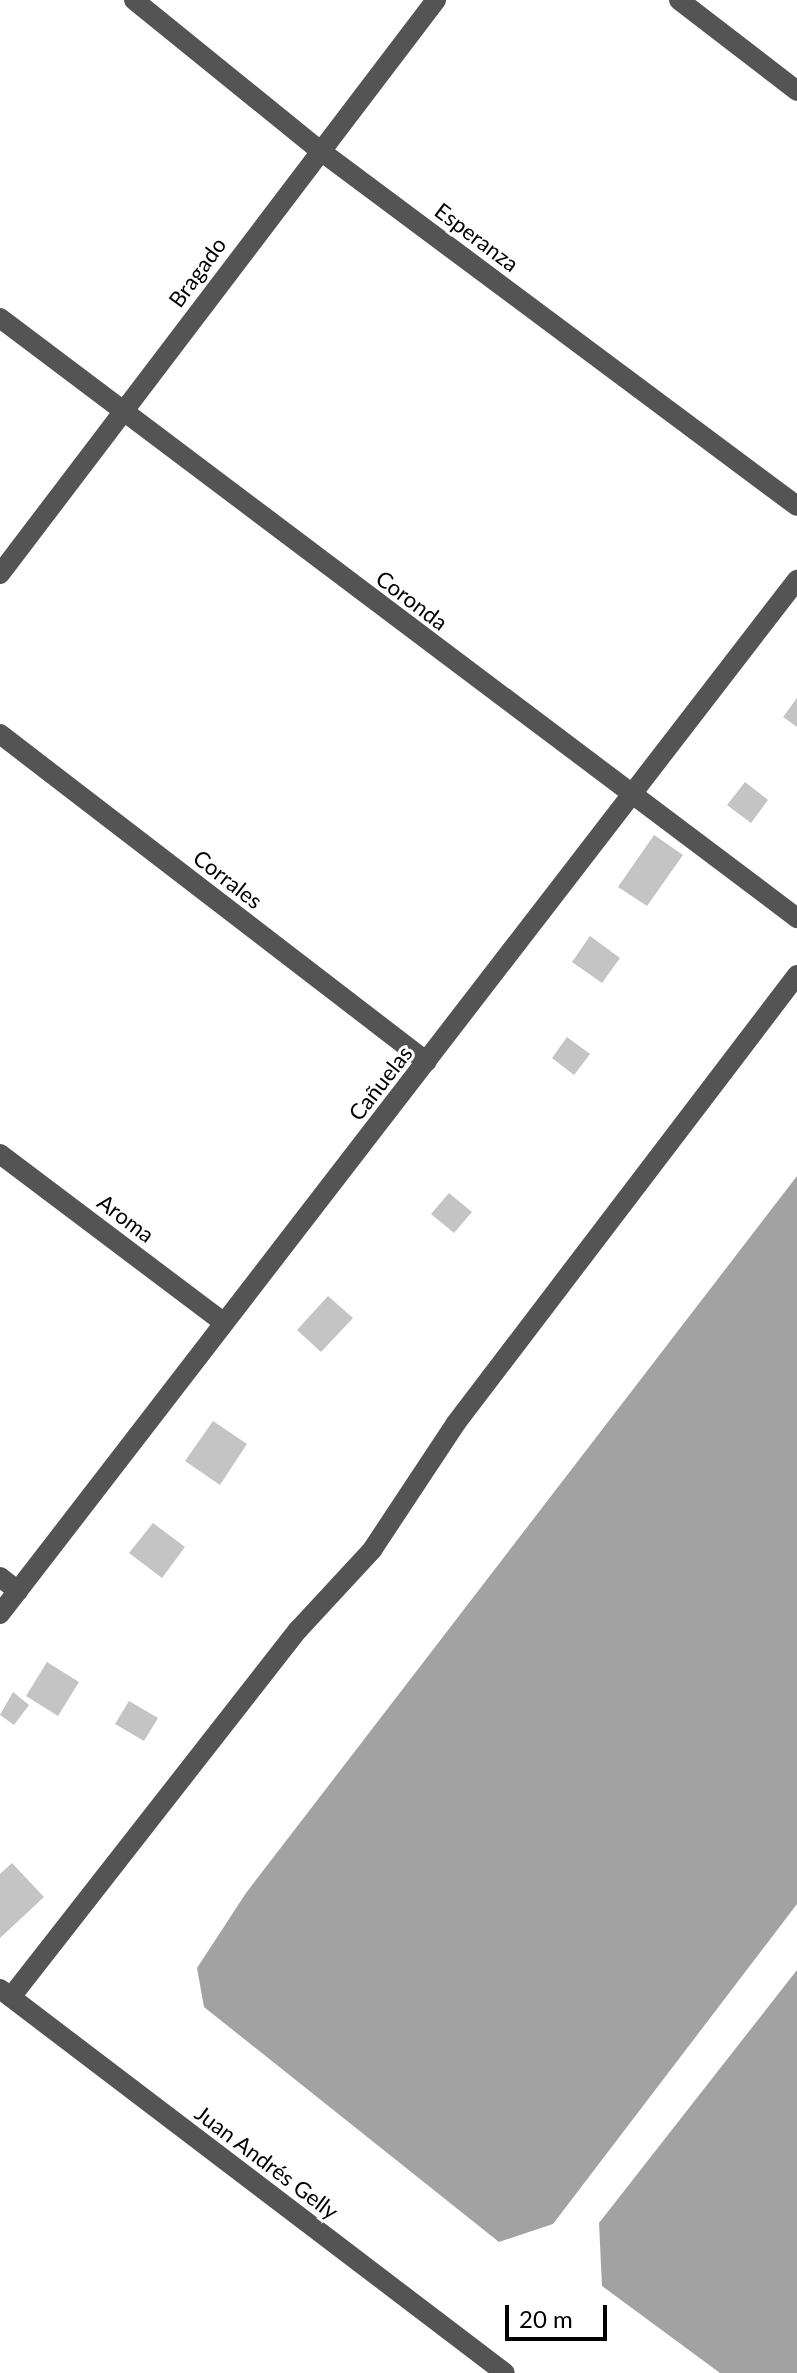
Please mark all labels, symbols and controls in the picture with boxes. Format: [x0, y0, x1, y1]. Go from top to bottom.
street label: Esperanza [430, 197, 524, 277]
street label: Bragado [163, 232, 231, 312]
street label: Coronda [371, 565, 453, 635]
street label: Corrales [188, 844, 268, 914]
street label: Cañuelas [343, 1040, 417, 1126]
street label: Aroma [93, 1188, 159, 1248]
street label: Juan Andrés Gelly [190, 2099, 344, 2225]
scale bar [509, 2289, 611, 2339]
text: 20 m [519, 2304, 573, 2333]

